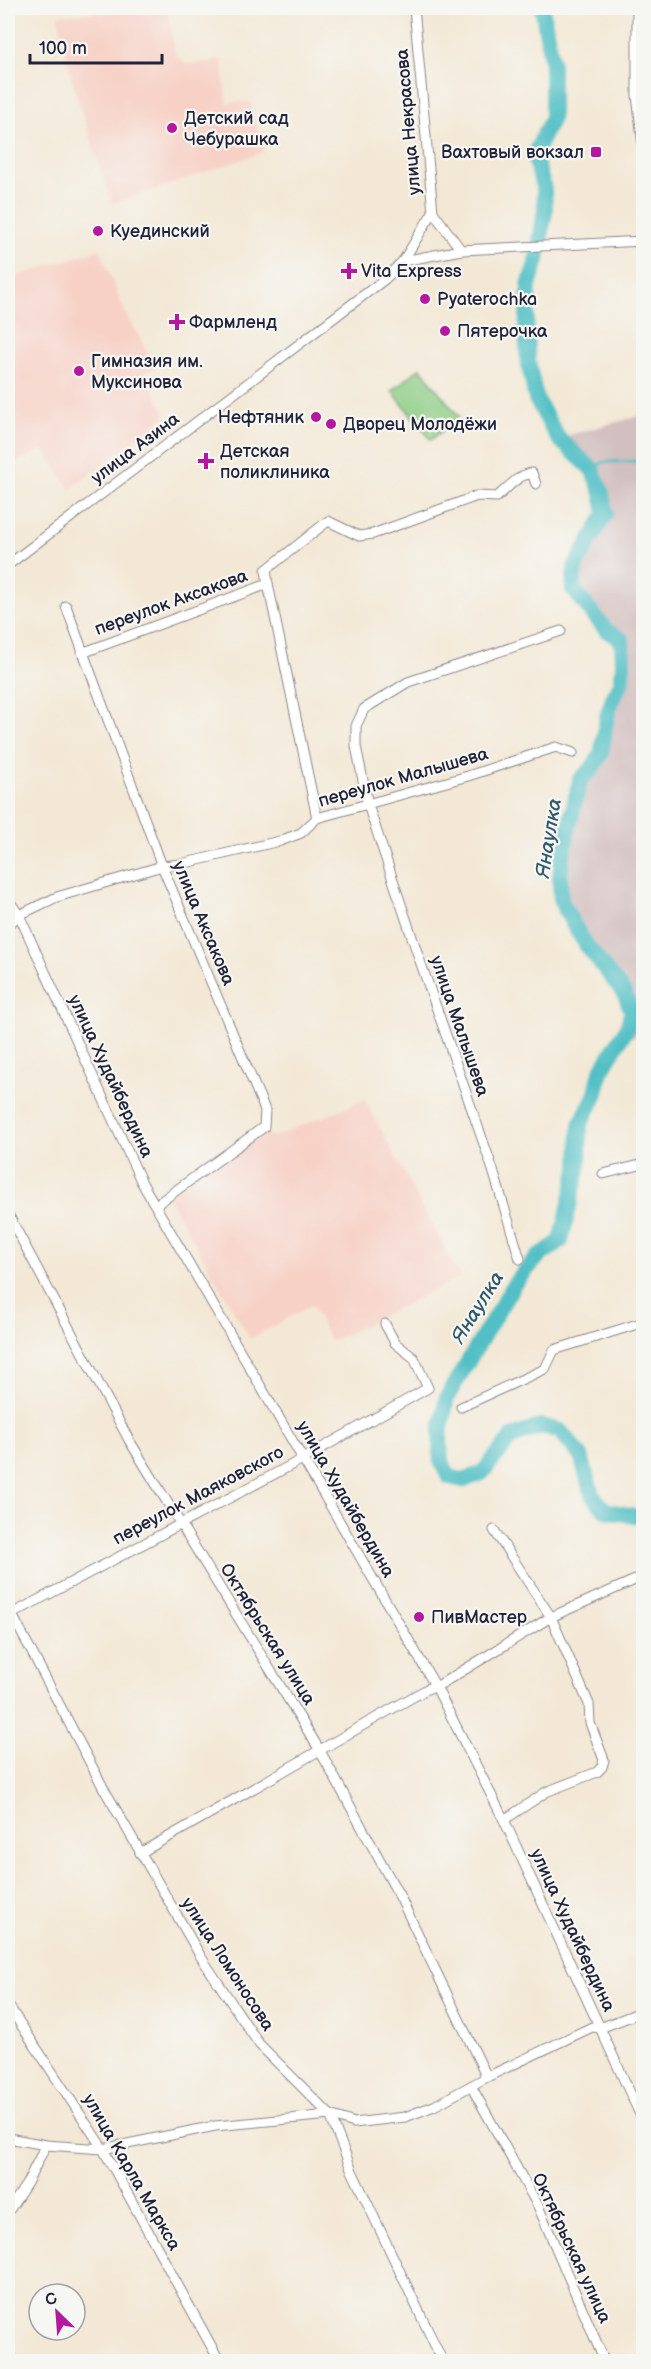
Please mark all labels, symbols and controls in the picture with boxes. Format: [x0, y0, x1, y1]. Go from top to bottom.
scale bar [30, 27, 162, 65]
text: 100 m [39, 38, 87, 59]
street label: улица Некрасова [392, 48, 425, 196]
place label: Детский сад Чебурашка [184, 108, 289, 150]
marker: Детский сад Чебурашка [165, 121, 179, 135]
place label: Вахтовый вокзал [441, 142, 584, 163]
marker: Вахтовый вокзал [589, 145, 603, 159]
place label: Куединский [110, 221, 210, 242]
marker: Куединский [91, 224, 105, 238]
place label: Vita Express [361, 261, 462, 282]
marker: Vita Express [342, 264, 356, 278]
place label: Pyaterochka [437, 289, 537, 310]
marker: Pyaterochka [418, 292, 432, 306]
place label: Фармленд [189, 312, 277, 333]
marker: Фармленд [170, 315, 184, 329]
place label: Пятерочка [457, 321, 548, 342]
marker: Пятерочка [438, 324, 452, 338]
place label: Гимназия им. Муксинова [91, 351, 203, 393]
marker: Гимназия им. Муксинова [72, 364, 86, 378]
place label: Нефтяник [218, 407, 304, 428]
street label: улица Азина [87, 408, 184, 488]
marker: Нефтяник [309, 410, 323, 424]
place label: Дворец Молодёжи [343, 414, 497, 435]
marker: Дворец Молодёжи [324, 417, 338, 431]
place label: Детская поликлиника [220, 441, 330, 483]
marker: Детская поликлиника [197, 452, 215, 470]
street label: переулок Аксакова [92, 565, 251, 640]
street label: переулок Малышева [316, 743, 491, 812]
water label: Янаулка [531, 797, 567, 881]
street label: улица Аксакова [168, 858, 239, 989]
street label: улица Малышева [426, 953, 494, 1100]
street label: улица Худайбердина [64, 992, 158, 1161]
water label: Янаулка [446, 1267, 509, 1349]
street label: улица Худайбердина [292, 1417, 399, 1581]
street label: переулок Маяковского [109, 1442, 287, 1549]
street label: Октябрьская улица [215, 1559, 320, 1709]
place label: ПивМастер [431, 1607, 527, 1628]
marker: ПивМастер [412, 1610, 426, 1624]
street label: улица Худайбердина [526, 1846, 620, 2015]
street label: улица Ломоносова [177, 1894, 279, 2035]
street label: улица Карла Маркса [78, 2090, 185, 2255]
street label: Октябрьская улица [528, 2170, 616, 2327]
north arrow [27, 2282, 87, 2342]
text: С [42, 2289, 60, 2311]

